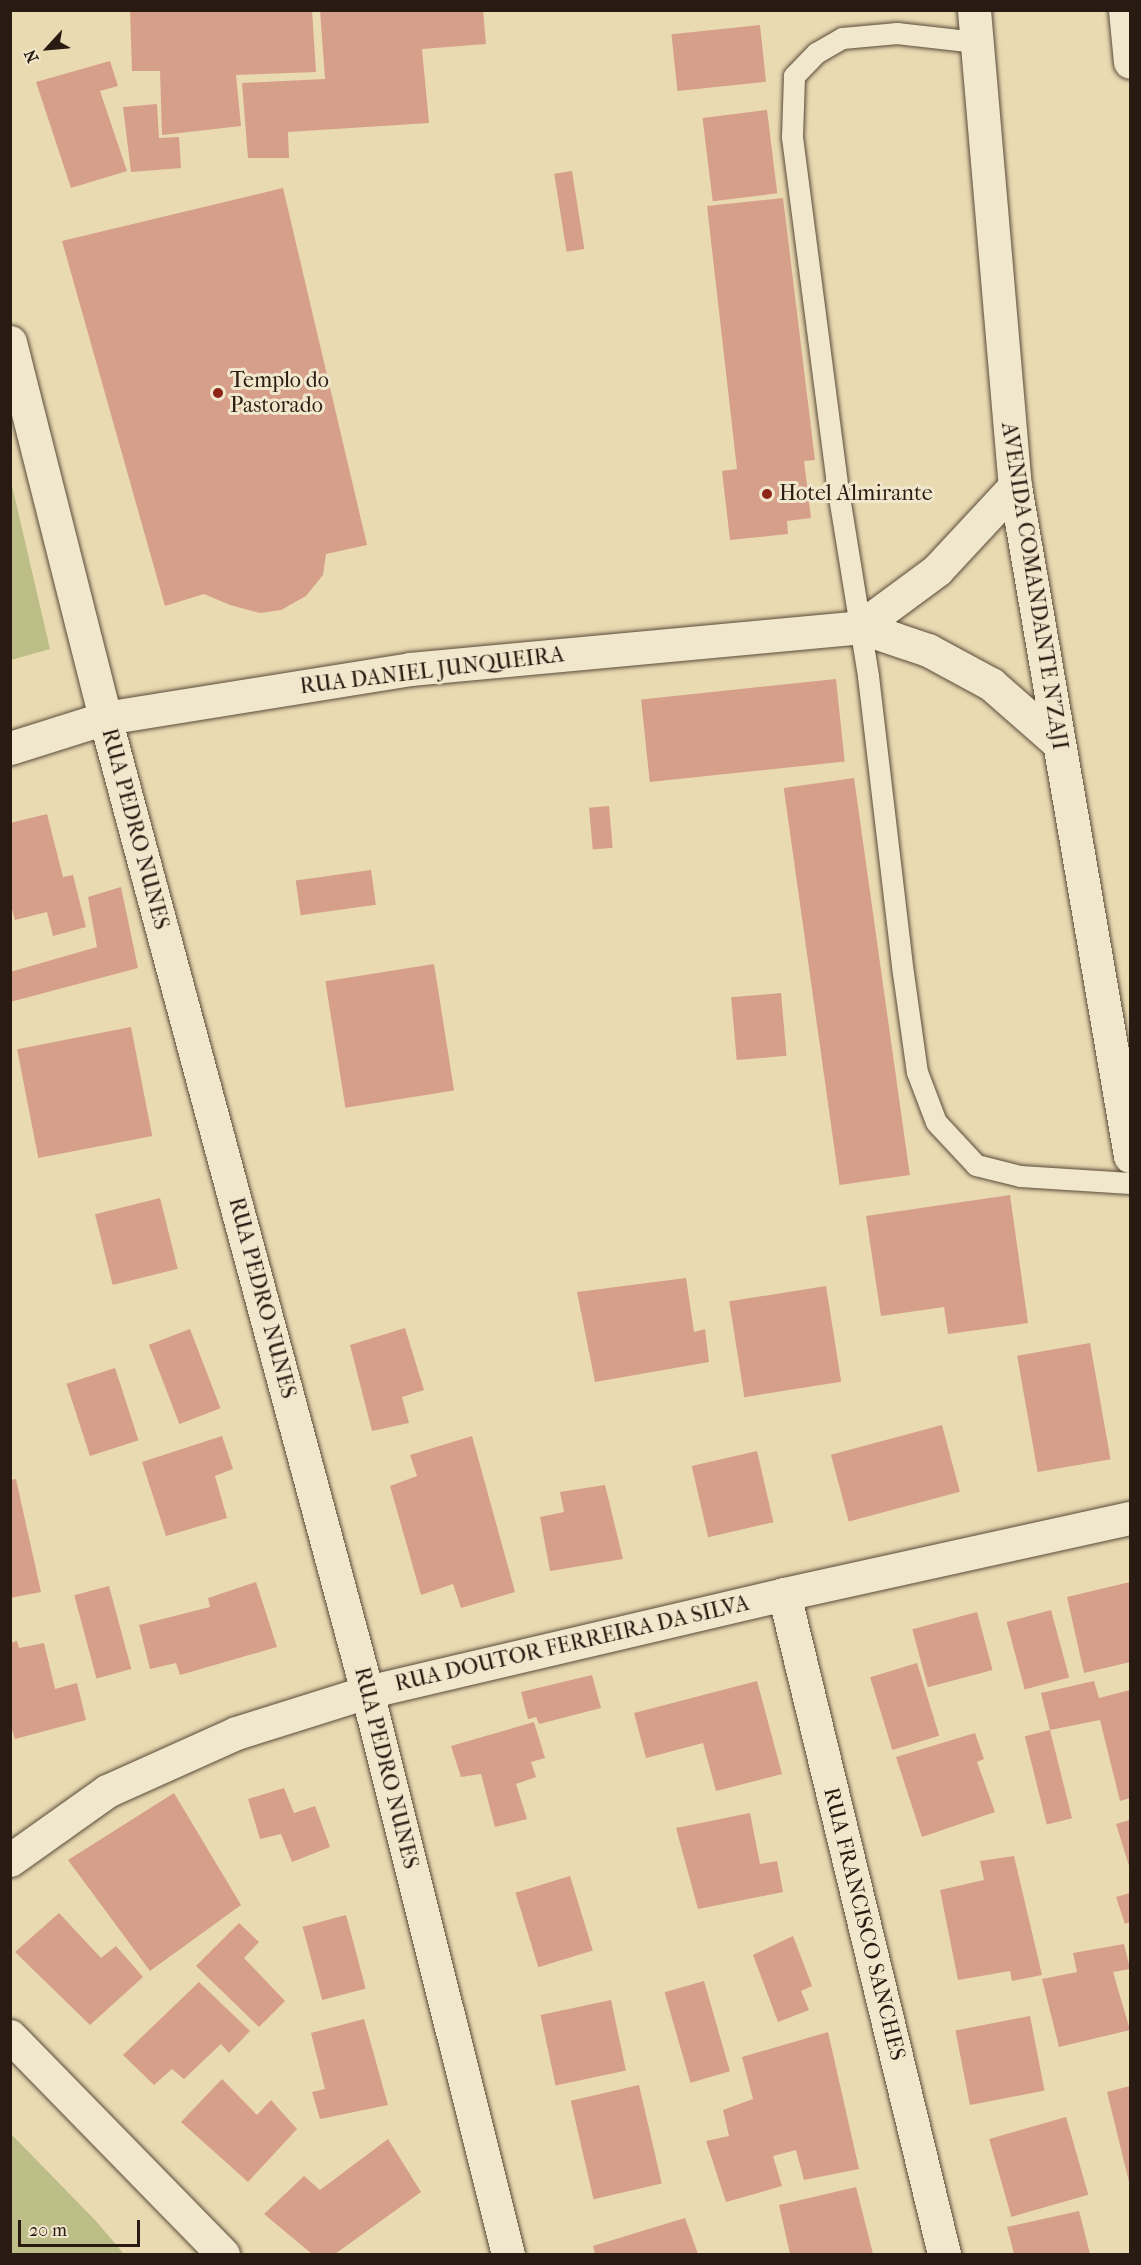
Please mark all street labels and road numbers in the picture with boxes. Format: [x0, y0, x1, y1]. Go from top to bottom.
street label: AVENIDA COMANDANTE N'ZAJI [995, 420, 1073, 752]
street label: RUA DANIEL JUNQUEIRA [298, 642, 566, 700]
street label: RUA PEDRO NUNES [95, 726, 175, 932]
street label: RUA PEDRO NUNES [222, 1195, 302, 1401]
street label: RUA DOUTOR FERREIRA DA SILVA [392, 1590, 752, 1698]
street label: RUA PEDRO NUNES [348, 1664, 424, 1872]
street label: RUA FRANCISCO SANCHES [817, 1785, 911, 2063]

